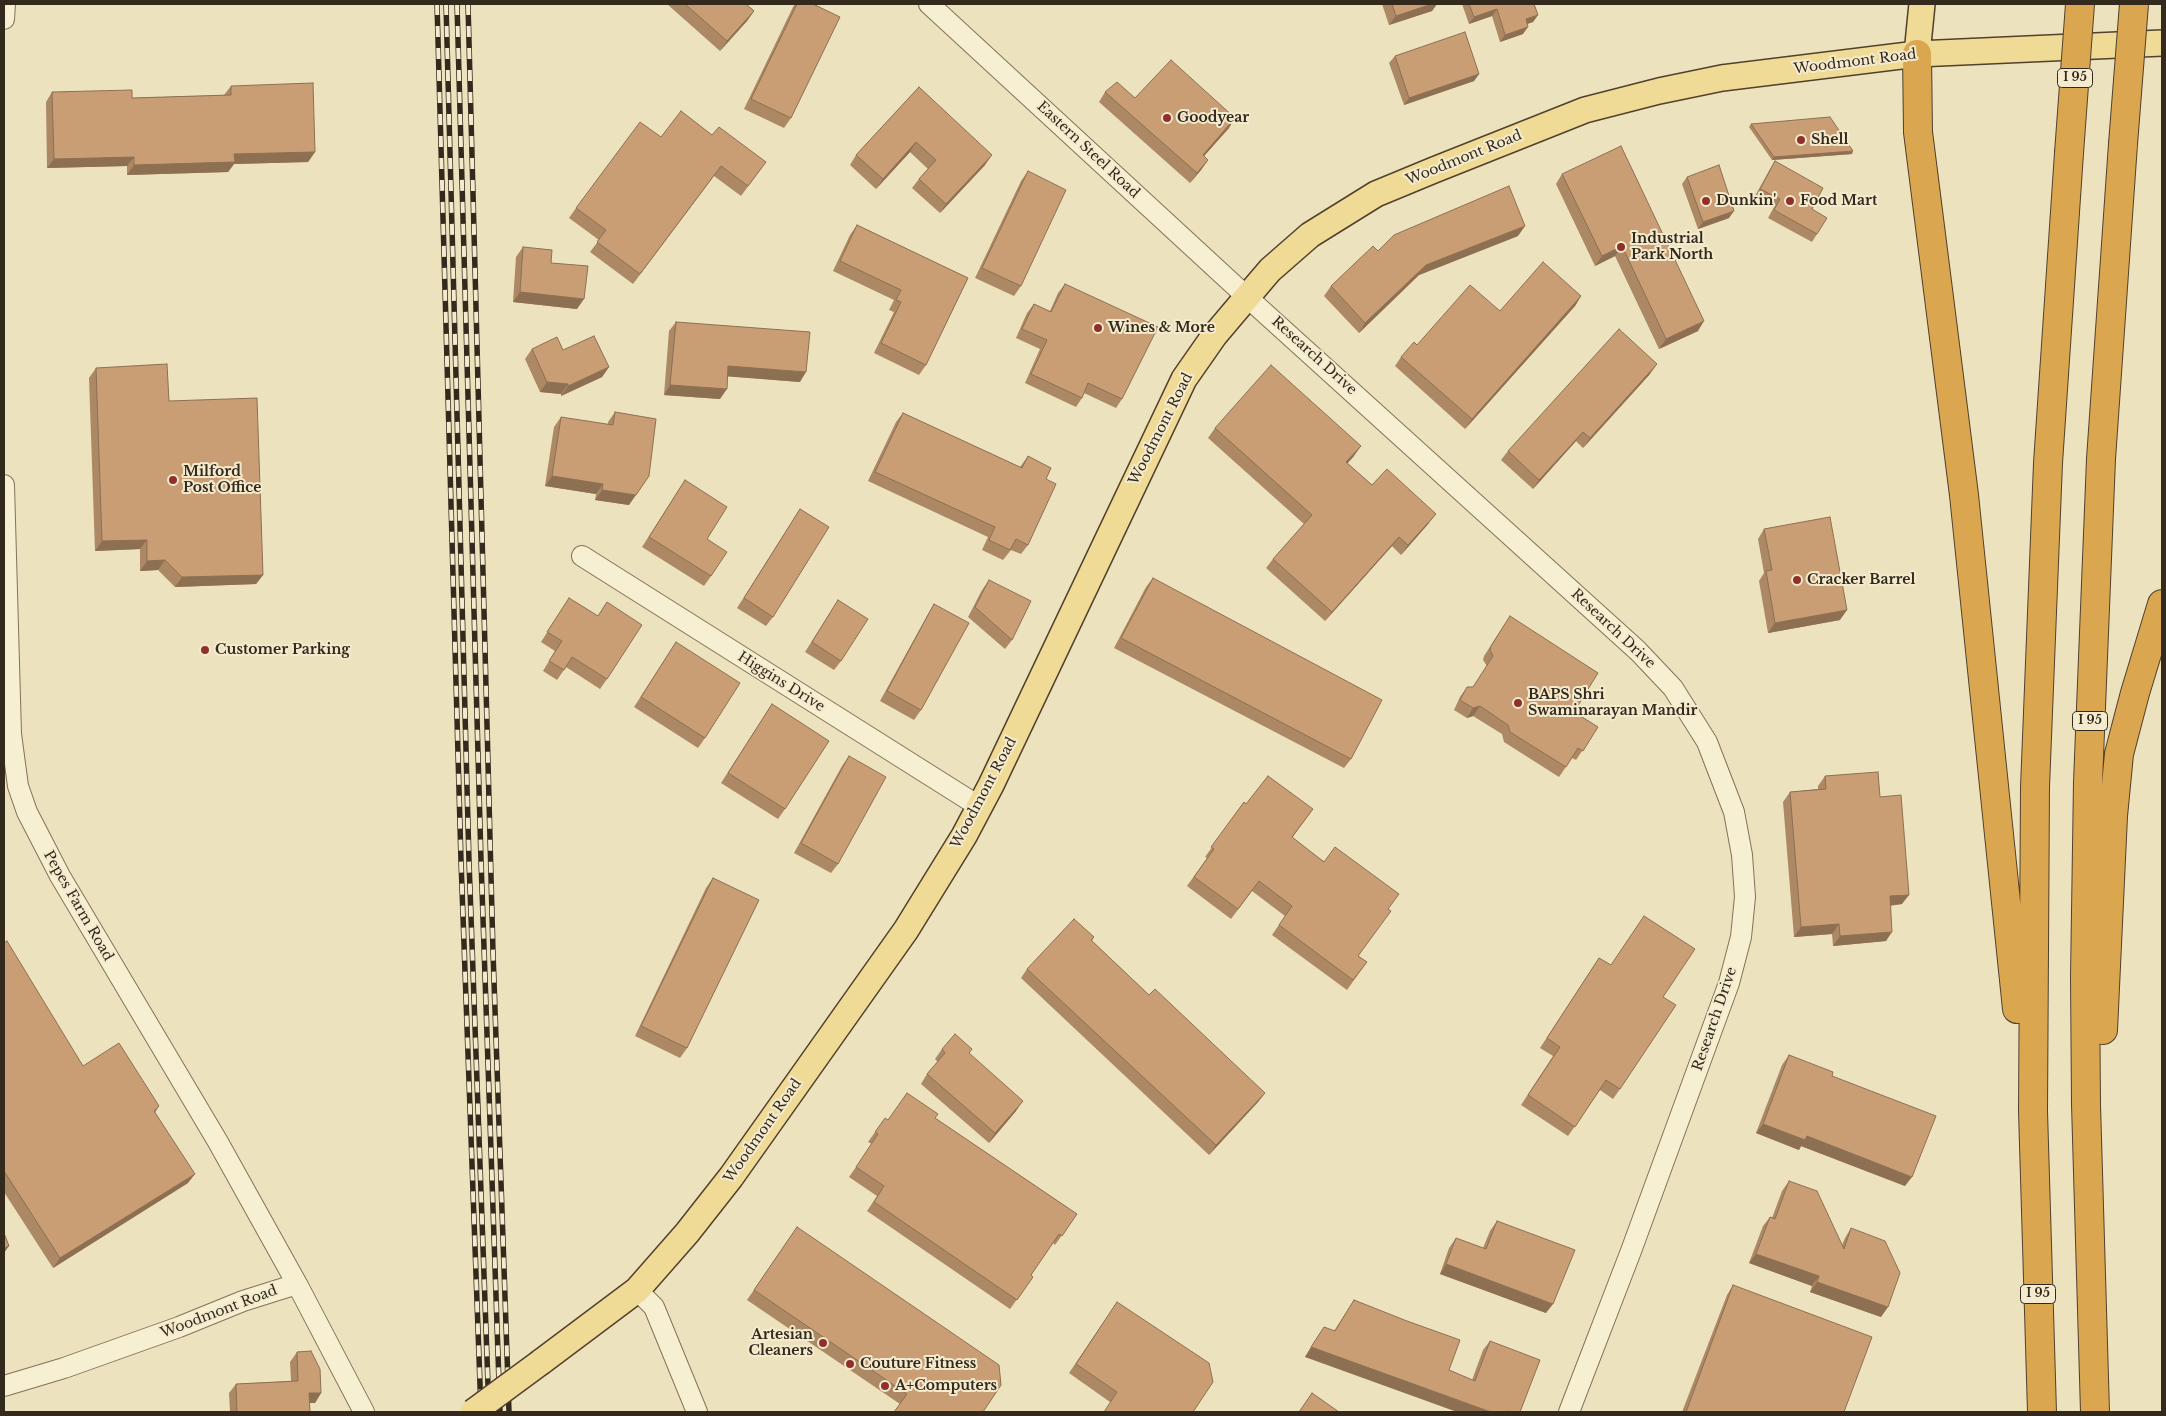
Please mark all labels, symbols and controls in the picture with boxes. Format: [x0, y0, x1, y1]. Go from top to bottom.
street label: Woodmont Road [1793, 46, 1917, 78]
road number: I 95 [2058, 68, 2092, 88]
street label: Eastern Steel Road [1033, 98, 1143, 202]
place label: Goodyear [1177, 110, 1249, 126]
marker: Goodyear [1161, 112, 1173, 124]
street label: Woodmont Road [1404, 127, 1524, 189]
place label: Shell [1811, 132, 1848, 148]
marker: Shell [1795, 134, 1807, 146]
place label: Dunkin' [1716, 193, 1776, 209]
place label: Food Mart [1800, 193, 1877, 209]
marker: Dunkin' [1700, 195, 1712, 207]
marker: Food Mart [1784, 195, 1796, 207]
place label: Industrial Park North [1631, 231, 1713, 264]
marker: Industrial Park North [1615, 241, 1627, 253]
street label: Research Drive [1268, 313, 1360, 399]
place label: Wines & More [1108, 320, 1215, 336]
marker: Wines & More [1092, 322, 1104, 334]
street label: Woodmont Road [1125, 370, 1197, 488]
place label: Milford Post Office [183, 464, 261, 497]
marker: Milford Post Office [167, 474, 179, 486]
place label: Cracker Barrel [1807, 572, 1915, 588]
marker: Cracker Barrel [1791, 574, 1803, 586]
street label: Research Drive [1567, 586, 1659, 672]
place label: Customer Parking [215, 642, 350, 658]
marker: Customer Parking [199, 644, 211, 656]
street label: Higgins Drive [734, 649, 828, 715]
place label: BAPS Shri Swaminarayan Mandir [1528, 687, 1698, 720]
marker: BAPS Shri Swaminarayan Mandir [1512, 697, 1524, 709]
road number: I 95 [2072, 711, 2108, 730]
street label: Woodmont Road [948, 735, 1020, 851]
street label: Pepes Farm Road [40, 848, 116, 964]
street label: Research Drive [1689, 965, 1741, 1073]
street label: Woodmont Road [721, 1076, 805, 1186]
street label: Woodmont Road [158, 1282, 280, 1342]
road number: I 95 [2020, 1285, 2056, 1304]
place label: Artesian Cleaners [748, 1327, 813, 1360]
marker: Artesian Cleaners [817, 1337, 829, 1349]
place label: Couture Fitness [860, 1356, 976, 1372]
marker: Couture Fitness [844, 1358, 856, 1370]
place label: A+Computers [895, 1378, 997, 1394]
marker: A+Computers [879, 1380, 891, 1392]

